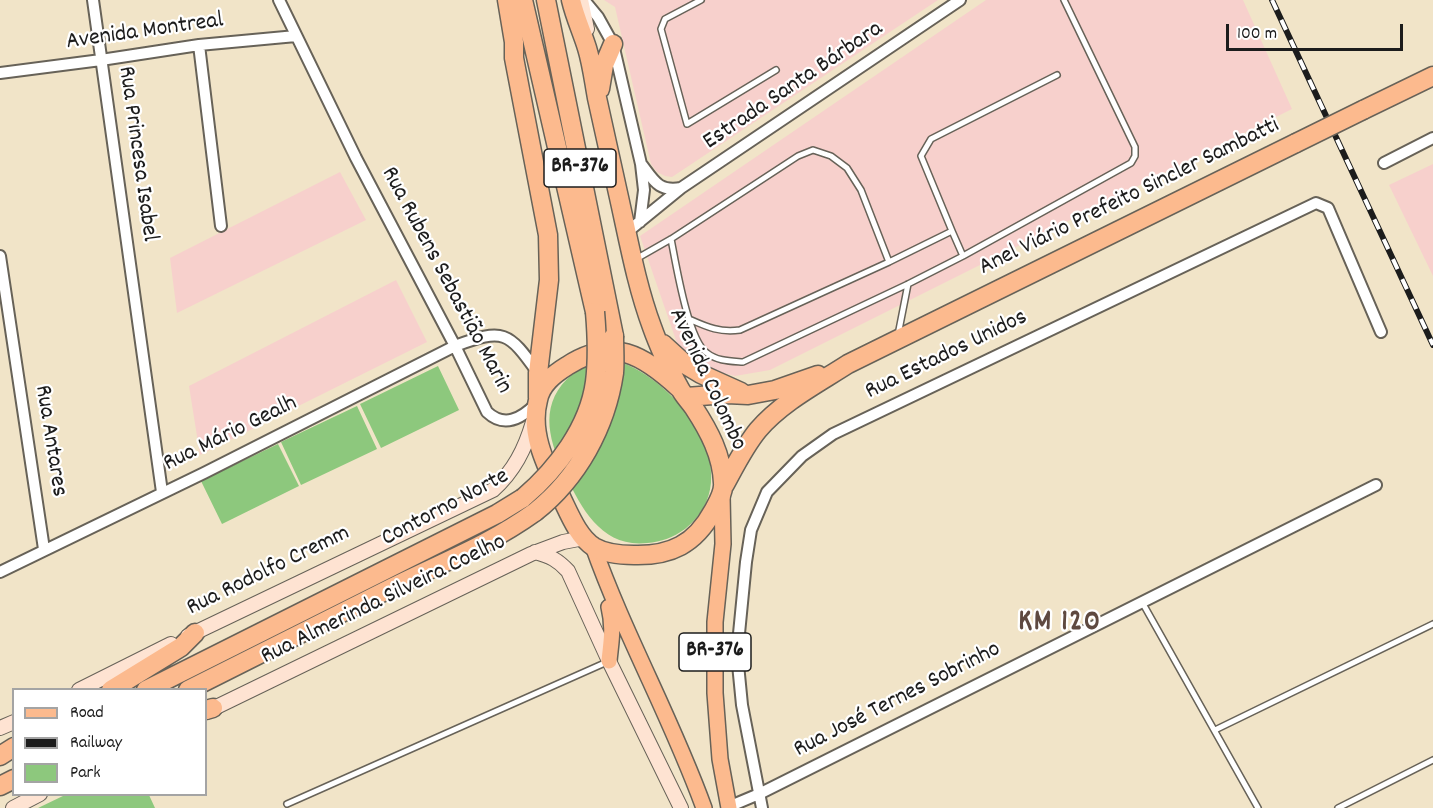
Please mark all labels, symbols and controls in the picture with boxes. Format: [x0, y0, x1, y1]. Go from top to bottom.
street label: Avenida Montreal [65, 8, 225, 58]
scale bar [1229, 12, 1406, 50]
street label: Estrada Santa Bárbara [699, 16, 889, 158]
text: 100 m [1237, 22, 1277, 47]
street label: Rua Princesa Isabel [109, 65, 163, 243]
street label: Anel Viário Prefeito Sincler Sambatti [975, 113, 1285, 283]
road number: BR-376 [544, 149, 616, 187]
street label: Rua Rubens Sebastião Marin [373, 163, 517, 399]
street label: Avenida Colombo [660, 304, 752, 456]
street label: Rua Estados Unidos [861, 304, 1033, 408]
street label: Rua Antares [26, 383, 72, 499]
street label: Rua Mário Gealh [160, 390, 302, 480]
street label: Contorno Norte [377, 463, 515, 555]
street label: Rua Rodolfo Cremm [183, 520, 355, 624]
street label: Rua Almerinda Silveira Coelho [257, 529, 511, 673]
district label: KM 120 [1018, 607, 1102, 643]
road number: BR-376 [679, 633, 751, 671]
street label: Rua José Ternes Sobrinho [790, 636, 1006, 766]
legend [12, 688, 207, 796]
text: Road [70, 701, 104, 726]
text: Railway [70, 731, 122, 756]
text: Park [70, 761, 101, 786]

